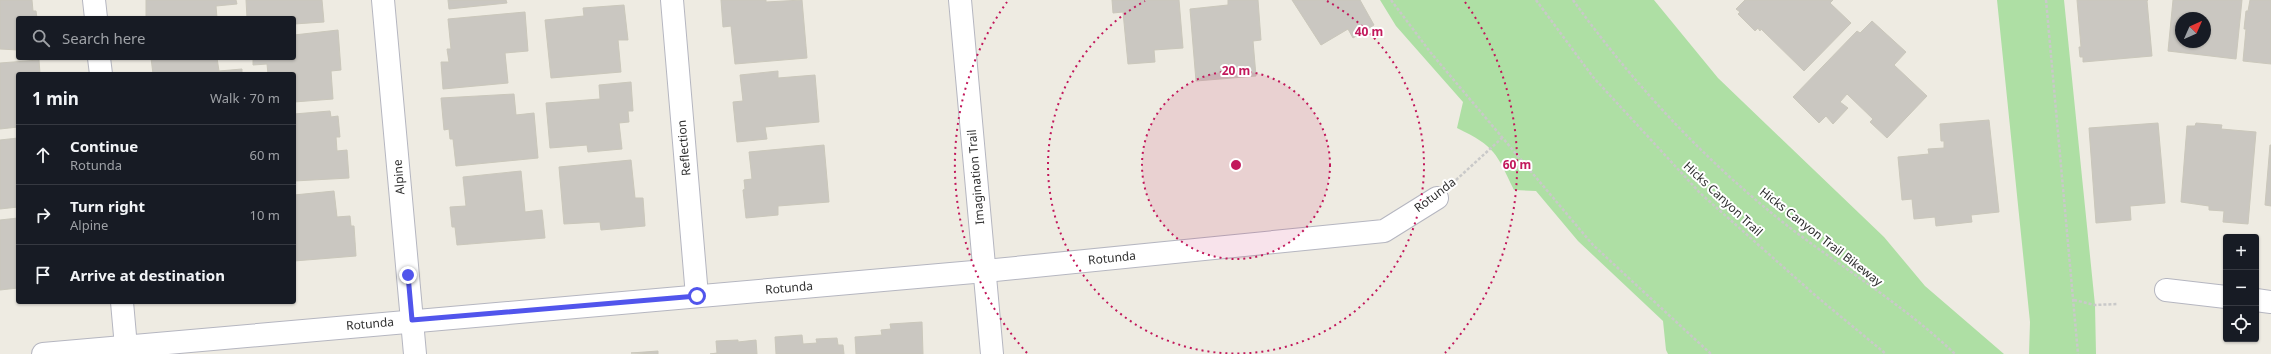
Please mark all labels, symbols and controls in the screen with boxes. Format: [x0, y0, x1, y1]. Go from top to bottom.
north arrow [2175, 12, 2211, 48]
search box [16, 16, 296, 60]
text: 40 m [1355, 23, 1383, 40]
icon: search [30, 27, 52, 49]
text: Search here [62, 28, 145, 48]
text: 20 m [1222, 62, 1250, 79]
text: 1 min [32, 87, 79, 110]
text: Walk · 70 m [210, 89, 280, 107]
street label: Reflection [673, 119, 694, 177]
street label: Imagination Trail [963, 129, 988, 225]
text: Continue [70, 136, 138, 156]
icon: ahead [32, 144, 54, 166]
text: 60 m [250, 146, 280, 164]
text: Rotunda [70, 156, 122, 174]
text: 60 m [1503, 156, 1531, 173]
street label: Alpine [388, 158, 409, 195]
centre of rings [1229, 158, 1243, 172]
street label: Hicks Canyon Trail [1680, 158, 1767, 240]
street label: Rotunda [1410, 173, 1459, 216]
street label: Hicks Canyon Trail Bikeway [1756, 183, 1887, 291]
text: Turn right [70, 196, 145, 216]
icon: right [32, 204, 54, 226]
text: 10 m [250, 206, 280, 224]
text: Alpine [70, 216, 108, 234]
map controls [2223, 234, 2259, 342]
button: + [2223, 234, 2259, 270]
street label: Rotunda [1087, 247, 1137, 268]
icon: arrive [32, 264, 54, 286]
text: Arrive at destination [70, 265, 225, 285]
route end [399, 266, 417, 284]
button: − [2223, 270, 2259, 306]
street label: Rotunda [764, 277, 814, 298]
route start [688, 287, 706, 305]
button: locate [2223, 306, 2259, 342]
street label: Rotunda [345, 313, 395, 334]

